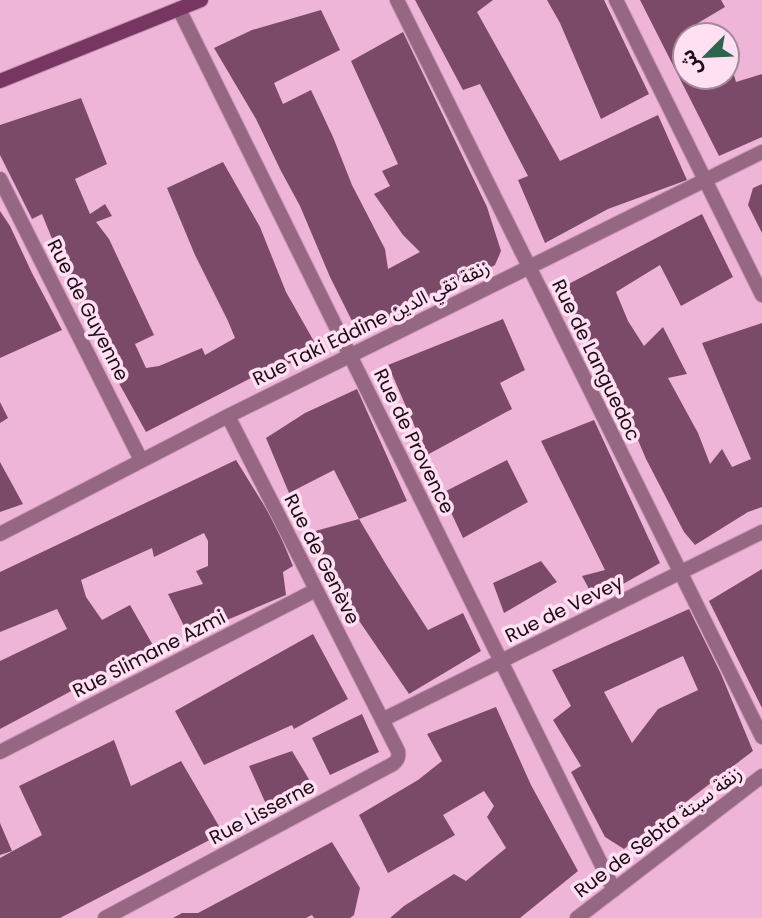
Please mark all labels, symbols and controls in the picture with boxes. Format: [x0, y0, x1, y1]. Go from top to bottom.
north arrow [671, 21, 741, 91]
text: ش [673, 45, 709, 80]
street label: Rue de Guyenne [41, 234, 135, 386]
street label: Rue Taki Eddine زنقة تقي الدين [248, 254, 495, 394]
street label: Rue de Languedoc [545, 275, 647, 445]
street label: Rue de Provence [367, 364, 461, 518]
street label: Rue de Genève [277, 489, 367, 629]
street label: Rue de Vevey [501, 569, 628, 649]
street label: Rue Slimane Azmi [68, 604, 230, 704]
street label: Rue de Sebta زنقة سبتة [568, 760, 748, 904]
street label: Rue Lisserne [204, 773, 320, 851]

